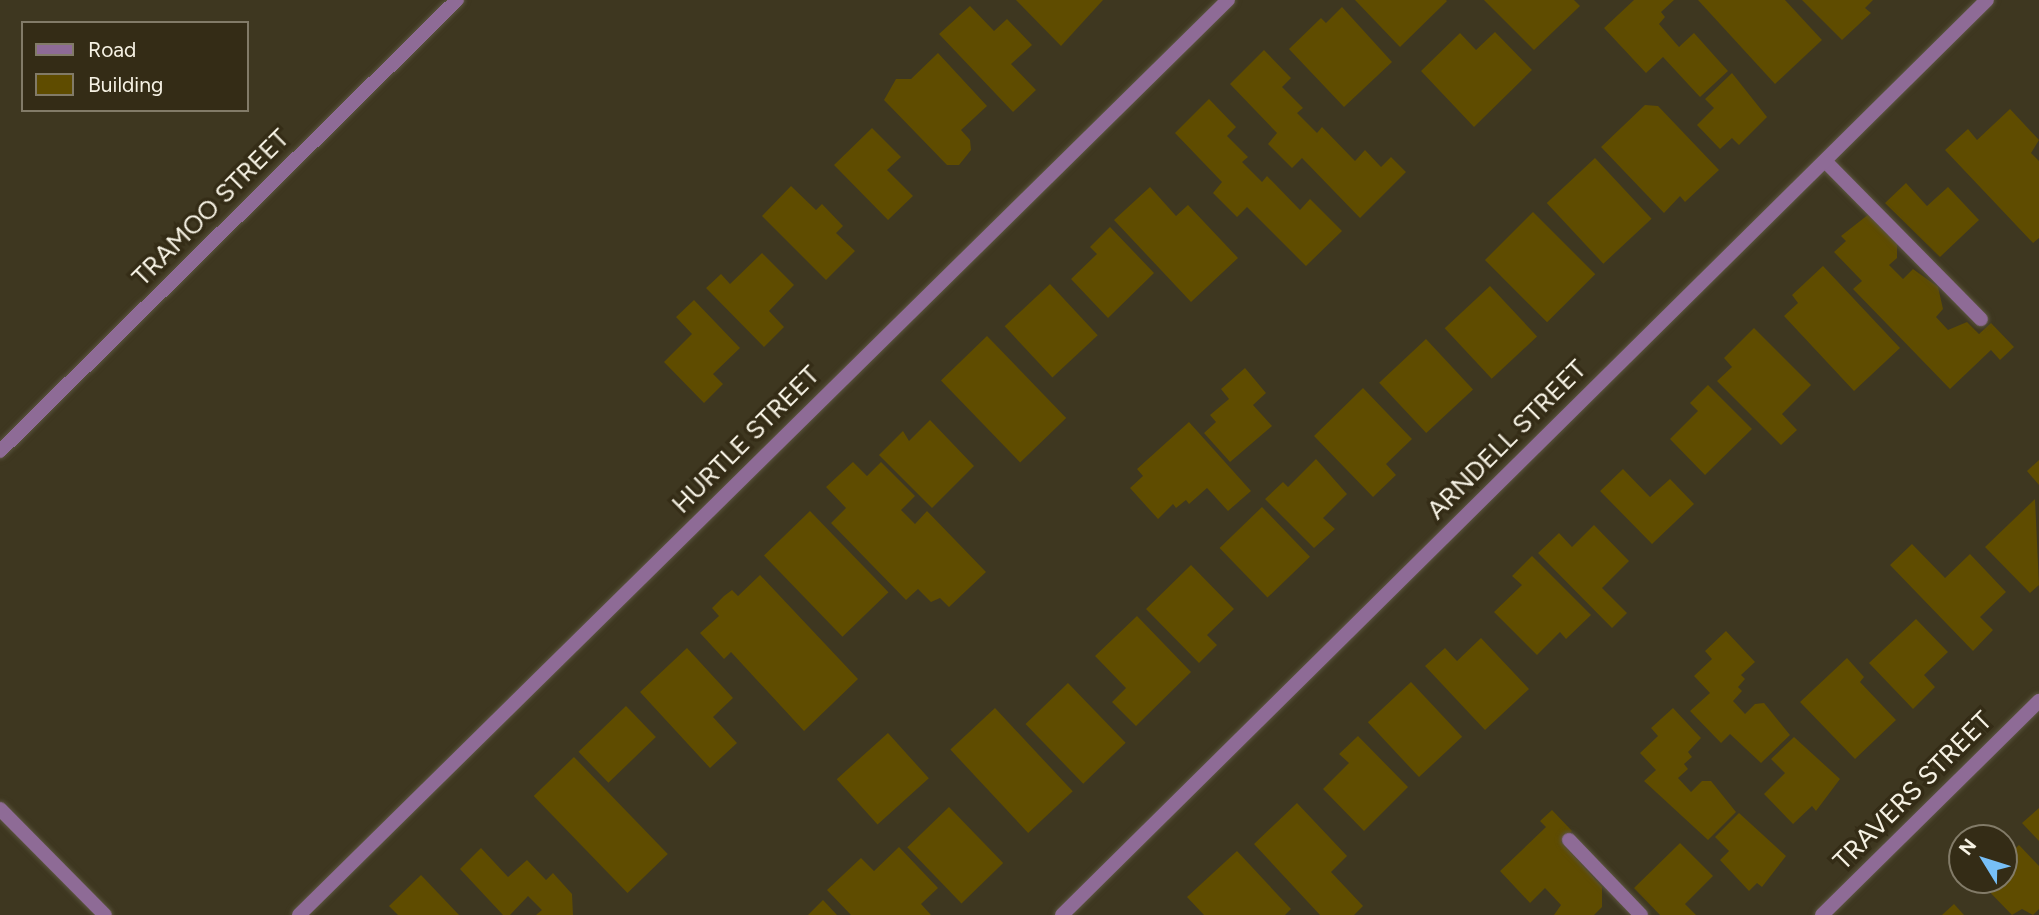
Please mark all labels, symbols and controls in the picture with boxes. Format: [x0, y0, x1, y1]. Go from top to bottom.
legend [21, 21, 248, 112]
text: Road [88, 37, 136, 62]
text: Building [88, 72, 163, 97]
street label: TRAMOO STREET [126, 123, 296, 293]
street label: ARNDELL STREET [1421, 354, 1593, 526]
street label: HURTLE STREET [666, 360, 826, 520]
street label: TRAVERS STREET [1827, 705, 1999, 877]
north arrow [1948, 824, 2018, 894]
text: N [1954, 834, 1981, 860]

